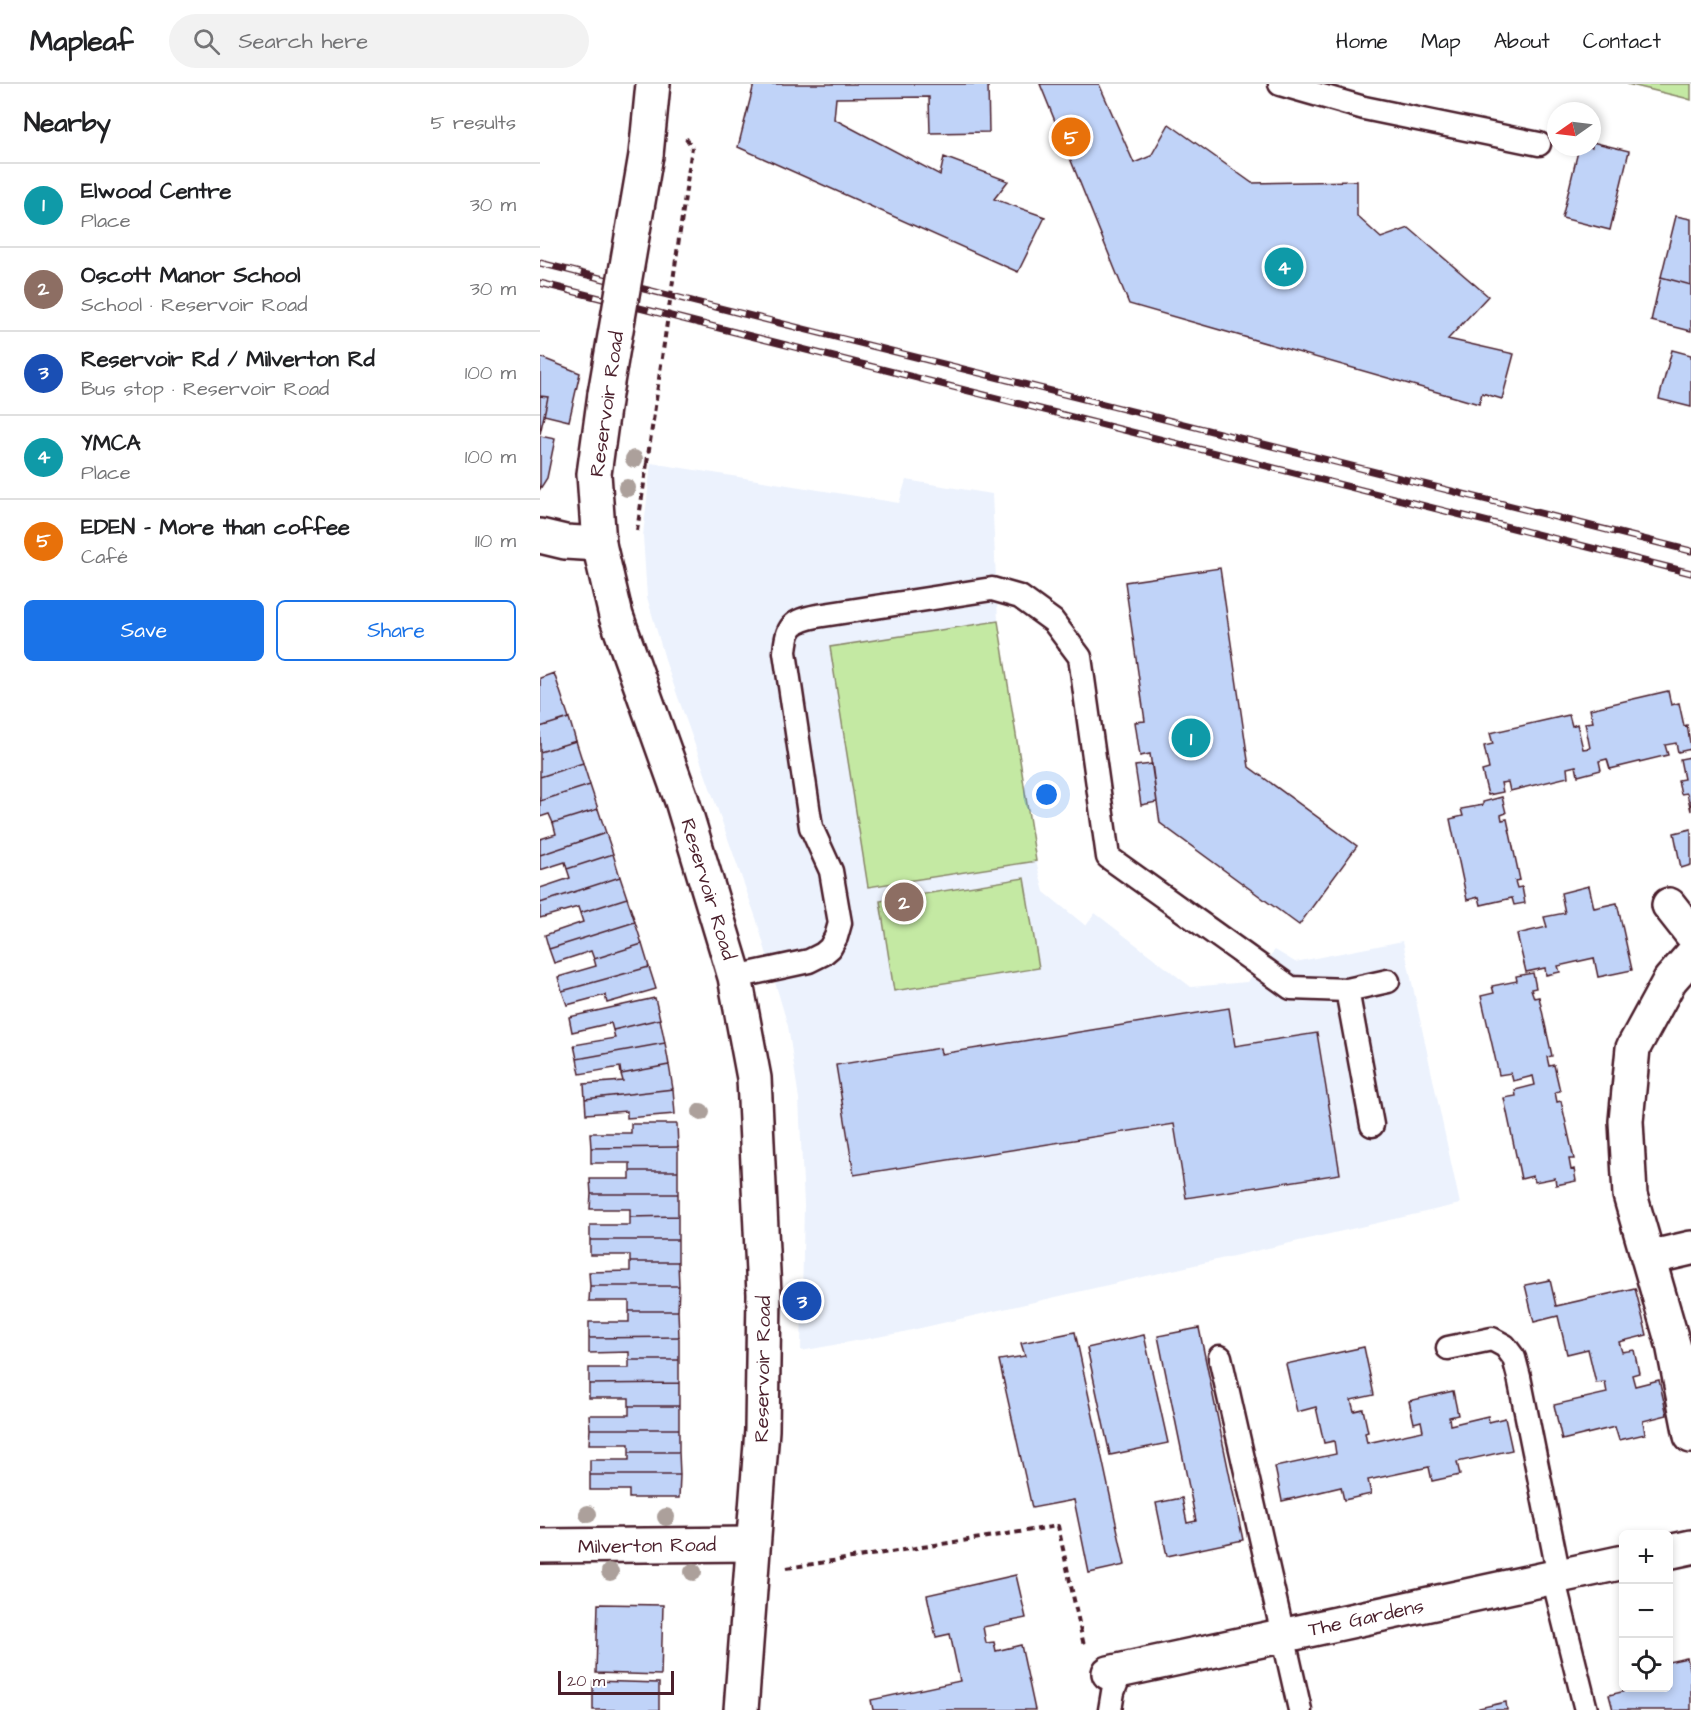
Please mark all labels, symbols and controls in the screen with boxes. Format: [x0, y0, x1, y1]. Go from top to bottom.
search box [169, 14, 589, 68]
text: Mapleaf [30, 22, 133, 61]
icon: search [190, 25, 223, 58]
text: Search here [238, 26, 368, 57]
text: Home [1336, 27, 1388, 56]
text: Map [1421, 27, 1461, 56]
text: About [1494, 27, 1550, 56]
text: Contact [1583, 27, 1661, 56]
north arrow [1547, 102, 1601, 156]
text: Nearby [24, 105, 111, 141]
text: 5 results [431, 109, 516, 137]
pin: 5 [1052, 115, 1090, 160]
text: Elwood Centre [81, 176, 232, 207]
text: 1 [42, 191, 45, 219]
text: 30 m [470, 191, 516, 219]
text: Place [81, 207, 131, 235]
pin: 4 [1264, 244, 1304, 290]
text: Oscott Manor School [81, 260, 301, 291]
text: 2 [38, 275, 49, 303]
text: 30 m [470, 275, 516, 303]
text: School · Reservoir Road [81, 291, 307, 319]
street label: Reservoir Road [583, 330, 631, 479]
text: Reservoir Rd / Milverton Rd [81, 344, 375, 375]
text: 3 [38, 359, 49, 387]
text: 100 m [465, 359, 516, 387]
text: Bus stop · Reservoir Road [81, 375, 329, 403]
text: YMCA [81, 428, 141, 459]
text: 4 [37, 443, 50, 471]
text: 100 m [465, 443, 516, 471]
text: Place [81, 459, 131, 487]
text: EDEN - More than coffee [81, 512, 350, 543]
text: 5 [36, 527, 51, 555]
text: 110 m [475, 527, 516, 555]
text: Café [81, 543, 128, 571]
button: Save [24, 600, 264, 661]
button: Share [276, 600, 516, 661]
pin: 1 [1172, 716, 1210, 760]
your location [1032, 780, 1061, 809]
street label: Reservoir Road [673, 815, 743, 963]
pin: 2 [884, 880, 924, 924]
pin: 3 [782, 1278, 822, 1324]
street label: Reservoir Road [748, 1295, 778, 1443]
map controls [1619, 1530, 1673, 1692]
button: + [1619, 1530, 1673, 1584]
street label: Milverton Road [578, 1531, 716, 1561]
button: − [1619, 1584, 1673, 1638]
street label: The Gardens [1306, 1592, 1427, 1644]
button: locate [1619, 1638, 1673, 1692]
scale bar [558, 1668, 674, 1696]
text: 20 m [567, 1670, 605, 1692]

